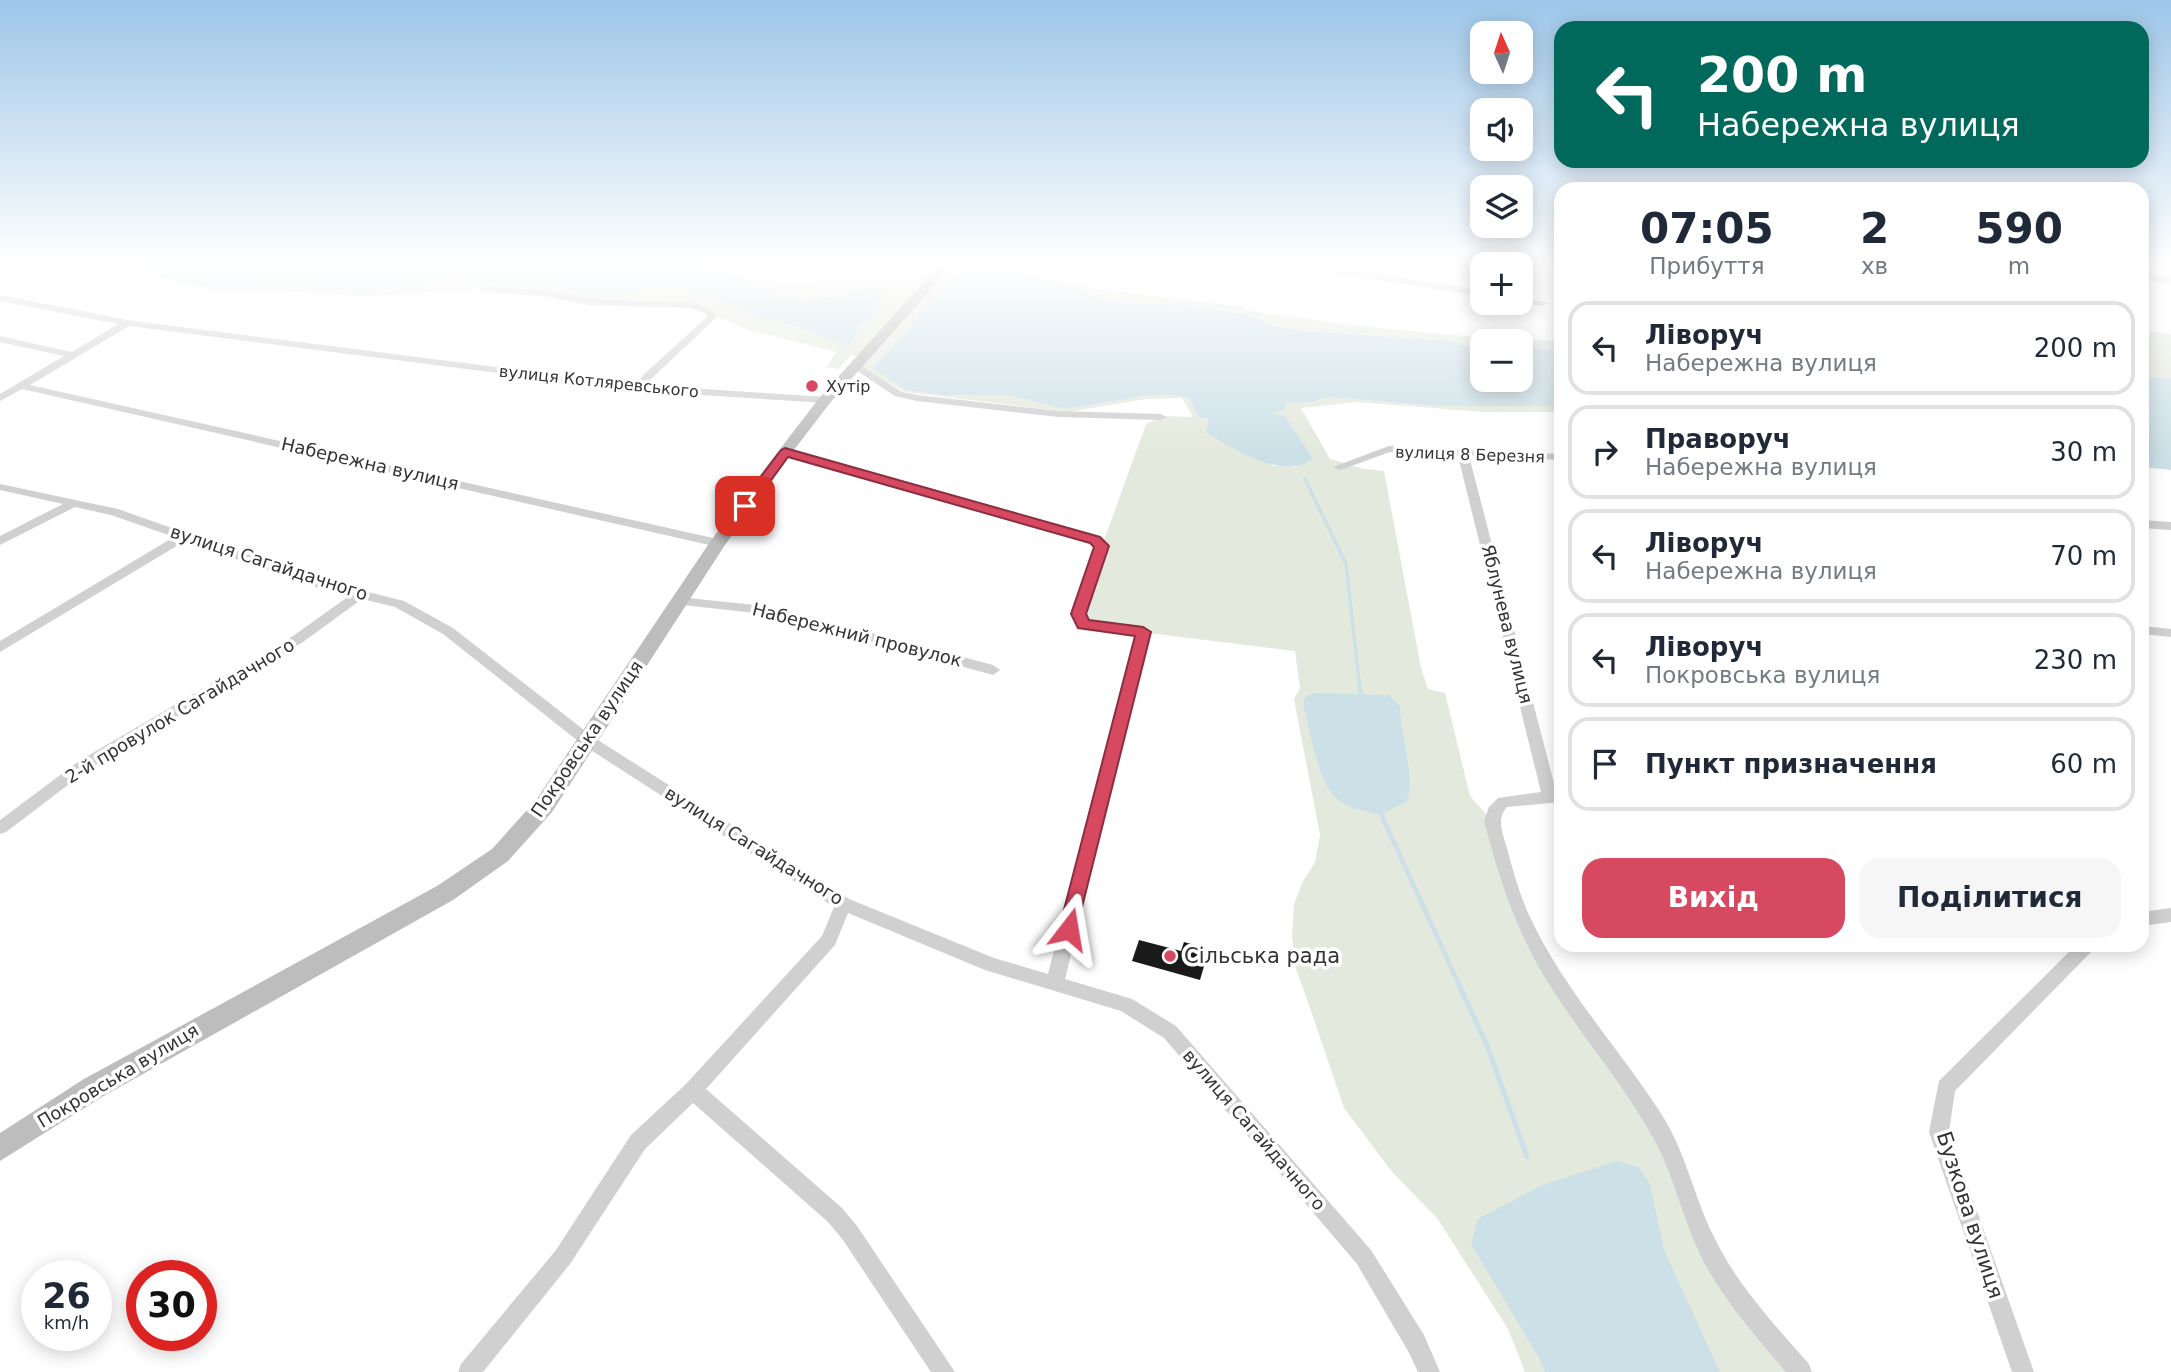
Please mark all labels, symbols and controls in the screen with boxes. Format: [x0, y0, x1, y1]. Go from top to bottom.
north arrow [1470, 21, 1533, 84]
map controls [1470, 21, 1533, 392]
text: 200 m [1697, 47, 1867, 104]
icon: left [1582, 49, 1673, 140]
button: sound [1470, 98, 1533, 161]
text: Набережна вулиця [1697, 106, 2020, 144]
button: layers [1470, 175, 1533, 238]
text: 07:05 [1640, 204, 1774, 253]
text: 2 [1860, 204, 1889, 253]
text: 590 [1975, 204, 2063, 253]
button: + [1470, 252, 1533, 315]
text: Прибуття [1649, 253, 1765, 279]
text: хв [1861, 253, 1888, 279]
text: m [2008, 253, 2030, 279]
text: Ліворуч [1645, 320, 1763, 350]
button: − [1470, 329, 1533, 392]
icon: left [1586, 329, 1624, 367]
text: 200 m [2034, 333, 2117, 363]
text: Набережна вулиця [1645, 350, 1877, 376]
street label: вулиця Котляревського [498, 362, 700, 401]
place label: Хутір [826, 377, 870, 396]
marker: Хутір [804, 378, 820, 394]
text: Праворуч [1645, 424, 1791, 454]
street label: Набережна вулиця [279, 433, 461, 494]
icon: right [1586, 433, 1624, 471]
text: 30 m [2050, 437, 2117, 467]
street label: вулиця 8 Березня [1395, 442, 1545, 467]
text: Набережна вулиця [1645, 454, 1877, 480]
pin [715, 476, 775, 536]
icon: arrive [726, 487, 764, 525]
street label: вулиця Сагайдачного [168, 521, 371, 604]
text: Ліворуч [1645, 528, 1763, 558]
icon: left [1586, 537, 1624, 575]
text: 70 m [2050, 541, 2117, 571]
street label: Яблунева вулиця [1478, 542, 1537, 706]
text: Набережна вулиця [1645, 558, 1877, 584]
street label: Набережний провулок [750, 598, 964, 671]
text: Ліворуч [1645, 632, 1763, 662]
street label: 2-й провулок Сагайдачного [62, 634, 298, 787]
icon: left [1586, 641, 1624, 679]
text: 230 m [2034, 645, 2117, 675]
street label: Покровська вулиця [526, 657, 647, 821]
text: Покровська вулиця [1645, 662, 1880, 688]
icon: arrive [1586, 745, 1624, 783]
text: Пункт призначення [1645, 749, 1937, 779]
text: 60 m [2050, 749, 2117, 779]
street label: вулиця Сагайдачного [661, 782, 847, 909]
button: Вихід [1582, 858, 1845, 938]
button: Поділитися [1859, 858, 2121, 938]
position arrow [1032, 892, 1106, 966]
place label: Сільська рада [1184, 944, 1340, 968]
marker: Сільська рада [1162, 948, 1178, 964]
street label: Покровська вулиця [33, 1019, 202, 1132]
street label: вулиця Сагайдачного [1179, 1045, 1330, 1214]
street label: Бузкова вулиця [1932, 1128, 2008, 1302]
speed limit sign: 30 [126, 1260, 217, 1351]
text: 26 [42, 1276, 91, 1316]
text: km/h [44, 1312, 89, 1333]

